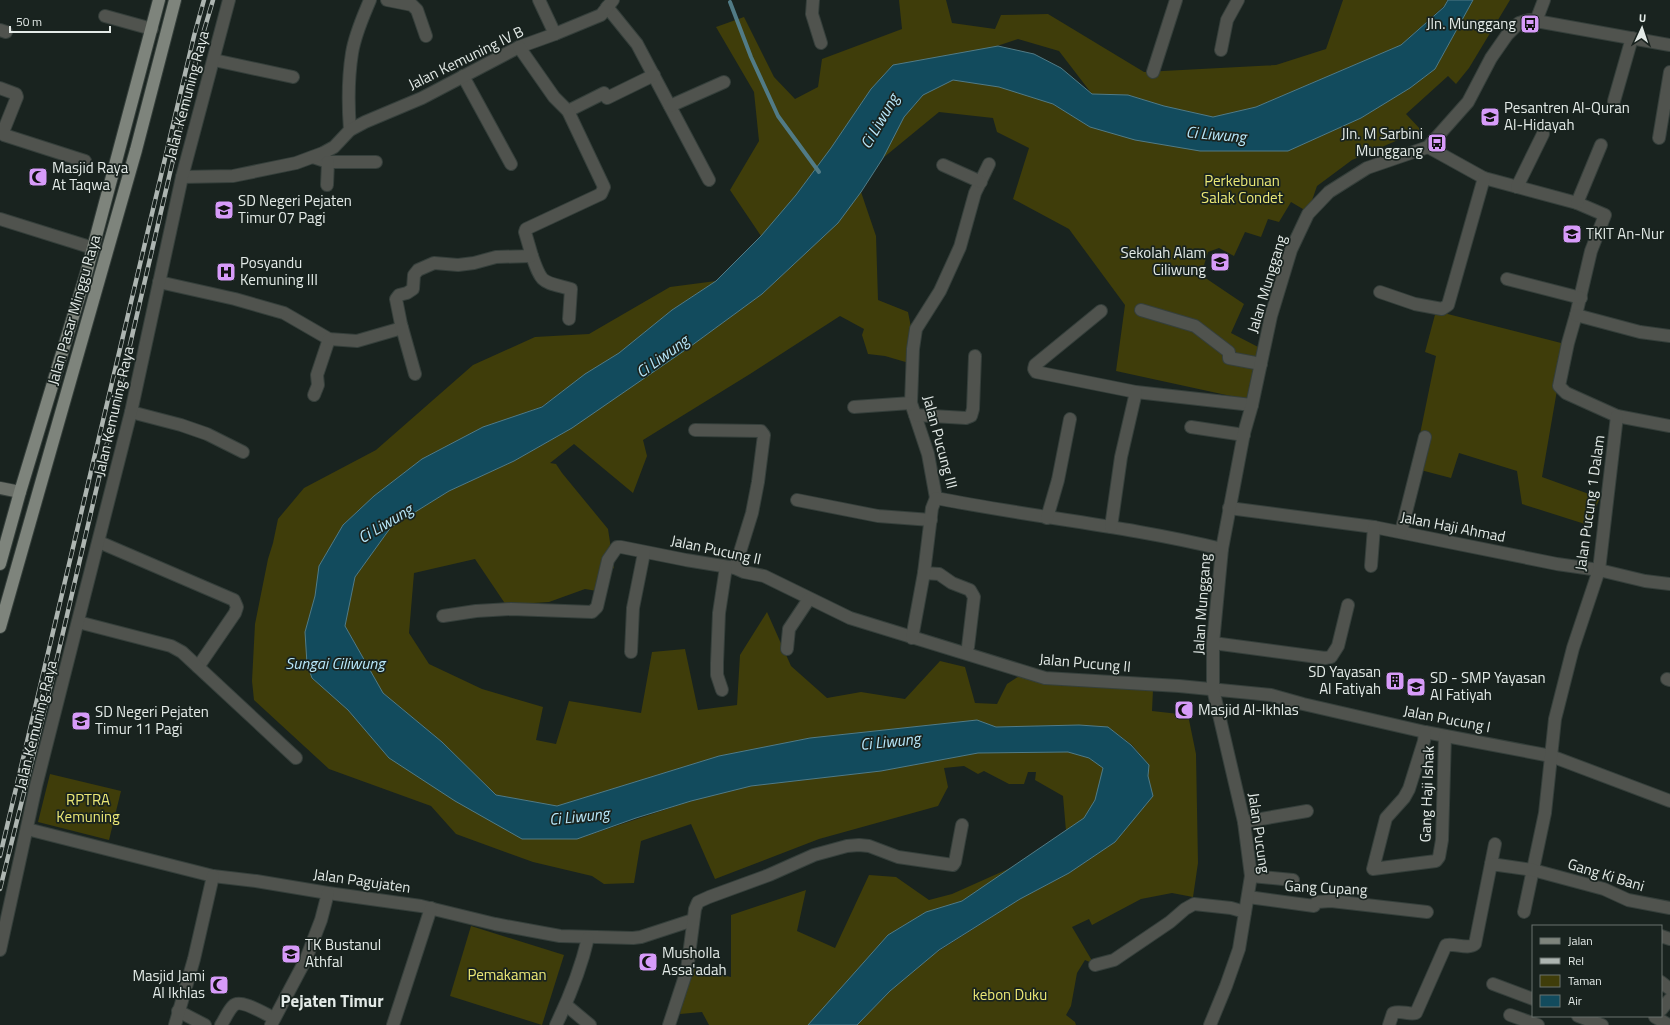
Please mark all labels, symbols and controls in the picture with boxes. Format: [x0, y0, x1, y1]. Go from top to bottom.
scale bar [10, 8, 110, 34]
north arrow [1622, 8, 1662, 48]
text: U [1639, 10, 1647, 26]
text: 50 m [16, 12, 42, 31]
place label: Jln. Munggang [1426, 12, 1516, 35]
bus stop icon: Jln. Munggang [1519, 13, 1541, 35]
street label: Jalan Kemuning IV B [404, 20, 527, 95]
street label: Jalan Kemuning Raya [158, 28, 215, 162]
water label: Ci Liwung [854, 87, 906, 153]
place label: Pesantren Al-Quran Al-Hidayah [1504, 96, 1630, 136]
school or university icon: Pesantren Al-Quran Al-Hidayah [1479, 106, 1501, 128]
water label: Ci Liwung [1185, 119, 1250, 149]
place label: Jln. M Sarbini Munggang [1341, 122, 1423, 162]
bus stop icon: Jln. M Sarbini Munggang [1426, 132, 1448, 154]
place label: Masjid Raya At Taqwa [52, 156, 129, 196]
mosque icon: Masjid Raya At Taqwa [27, 166, 49, 188]
park label: Perkebunan Salak Condet [1201, 169, 1284, 209]
place label: SD Negeri Pejaten Timur 07 Pagi [238, 189, 352, 229]
school or university icon: SD Negeri Pejaten Timur 07 Pagi [213, 199, 235, 221]
place label: TKIT An-Nur [1586, 222, 1664, 245]
school or university icon: TKIT An-Nur [1561, 223, 1583, 245]
street label: Jalan Pasar Minggu Raya [41, 232, 106, 388]
street label: Jalan Munggang [1241, 232, 1292, 336]
place label: Sekolah Alam Ciliwung [1121, 241, 1206, 281]
place label: Posyandu Kemuning III [240, 251, 318, 291]
school or university icon: Sekolah Alam Ciliwung [1209, 251, 1231, 273]
hospital icon: Posyandu Kemuning III [215, 261, 237, 283]
water label: Ci Liwung [631, 327, 695, 383]
street label: Jalan Kemuning Raya [87, 343, 140, 478]
street label: Jalan Pucung III [917, 393, 964, 491]
street label: Jalan Pucung 1 Dalam [1569, 433, 1610, 572]
water label: Ci Liwung [353, 496, 419, 549]
street label: Jalan Haji Ahmad [1399, 505, 1508, 548]
street label: Jalan Pucung II [669, 529, 763, 570]
street label: Jalan Munggang [1186, 552, 1217, 655]
street label: Jalan Pucung II [1038, 647, 1132, 678]
water label: Sungai Ciliwung [285, 651, 387, 675]
street label: Jalan Kemuning Raya [8, 657, 63, 792]
place label: SD Yayasan Al Fatiyah [1308, 660, 1381, 700]
place label: SD - SMP Yayasan Al Fatiyah [1430, 666, 1546, 706]
building icon: SD Yayasan Al Fatiyah [1384, 670, 1406, 692]
school or university icon: SD - SMP Yayasan Al Fatiyah [1405, 676, 1427, 698]
place label: Masjid Al-Ikhlas [1198, 698, 1299, 721]
mosque icon: Masjid Al-Ikhlas [1173, 699, 1195, 721]
street label: Jalan Pucung I [1402, 699, 1493, 738]
place label: SD Negeri Pejaten Timur 11 Pagi [95, 700, 209, 740]
school or university icon: SD Negeri Pejaten Timur 11 Pagi [70, 710, 92, 732]
water label: Ci Liwung [859, 726, 924, 756]
street label: Gang Haji Ishak [1413, 745, 1440, 843]
park label: RPTRA Kemuning [56, 788, 120, 828]
street label: Jalan Pucung [1242, 791, 1277, 875]
water label: Ci Liwung [548, 801, 613, 831]
street label: Gang Ki Bani [1565, 852, 1647, 897]
street label: Jalan Pagujaten [312, 862, 412, 899]
street label: Gang Cupang [1284, 874, 1368, 901]
legend [1532, 925, 1662, 1017]
text: Jalan [1568, 931, 1593, 950]
place label: TK Bustanul Athfal [305, 933, 381, 973]
place label: Musholla Assa'adah [662, 941, 727, 981]
school or university icon: TK Bustanul Athfal [280, 943, 302, 965]
mosque icon: Musholla Assa'adah [637, 951, 659, 973]
text: Rel [1568, 951, 1584, 970]
park label: Pemakaman [467, 963, 547, 986]
place label: Masjid Jami Al Ikhlas [132, 964, 205, 1004]
text: Taman [1568, 971, 1602, 990]
mosque icon: Masjid Jami Al Ikhlas [208, 974, 230, 996]
park label: kebon Duku [973, 983, 1047, 1006]
district label: Pejaten Timur [280, 988, 384, 1014]
text: Air [1568, 991, 1582, 1010]

